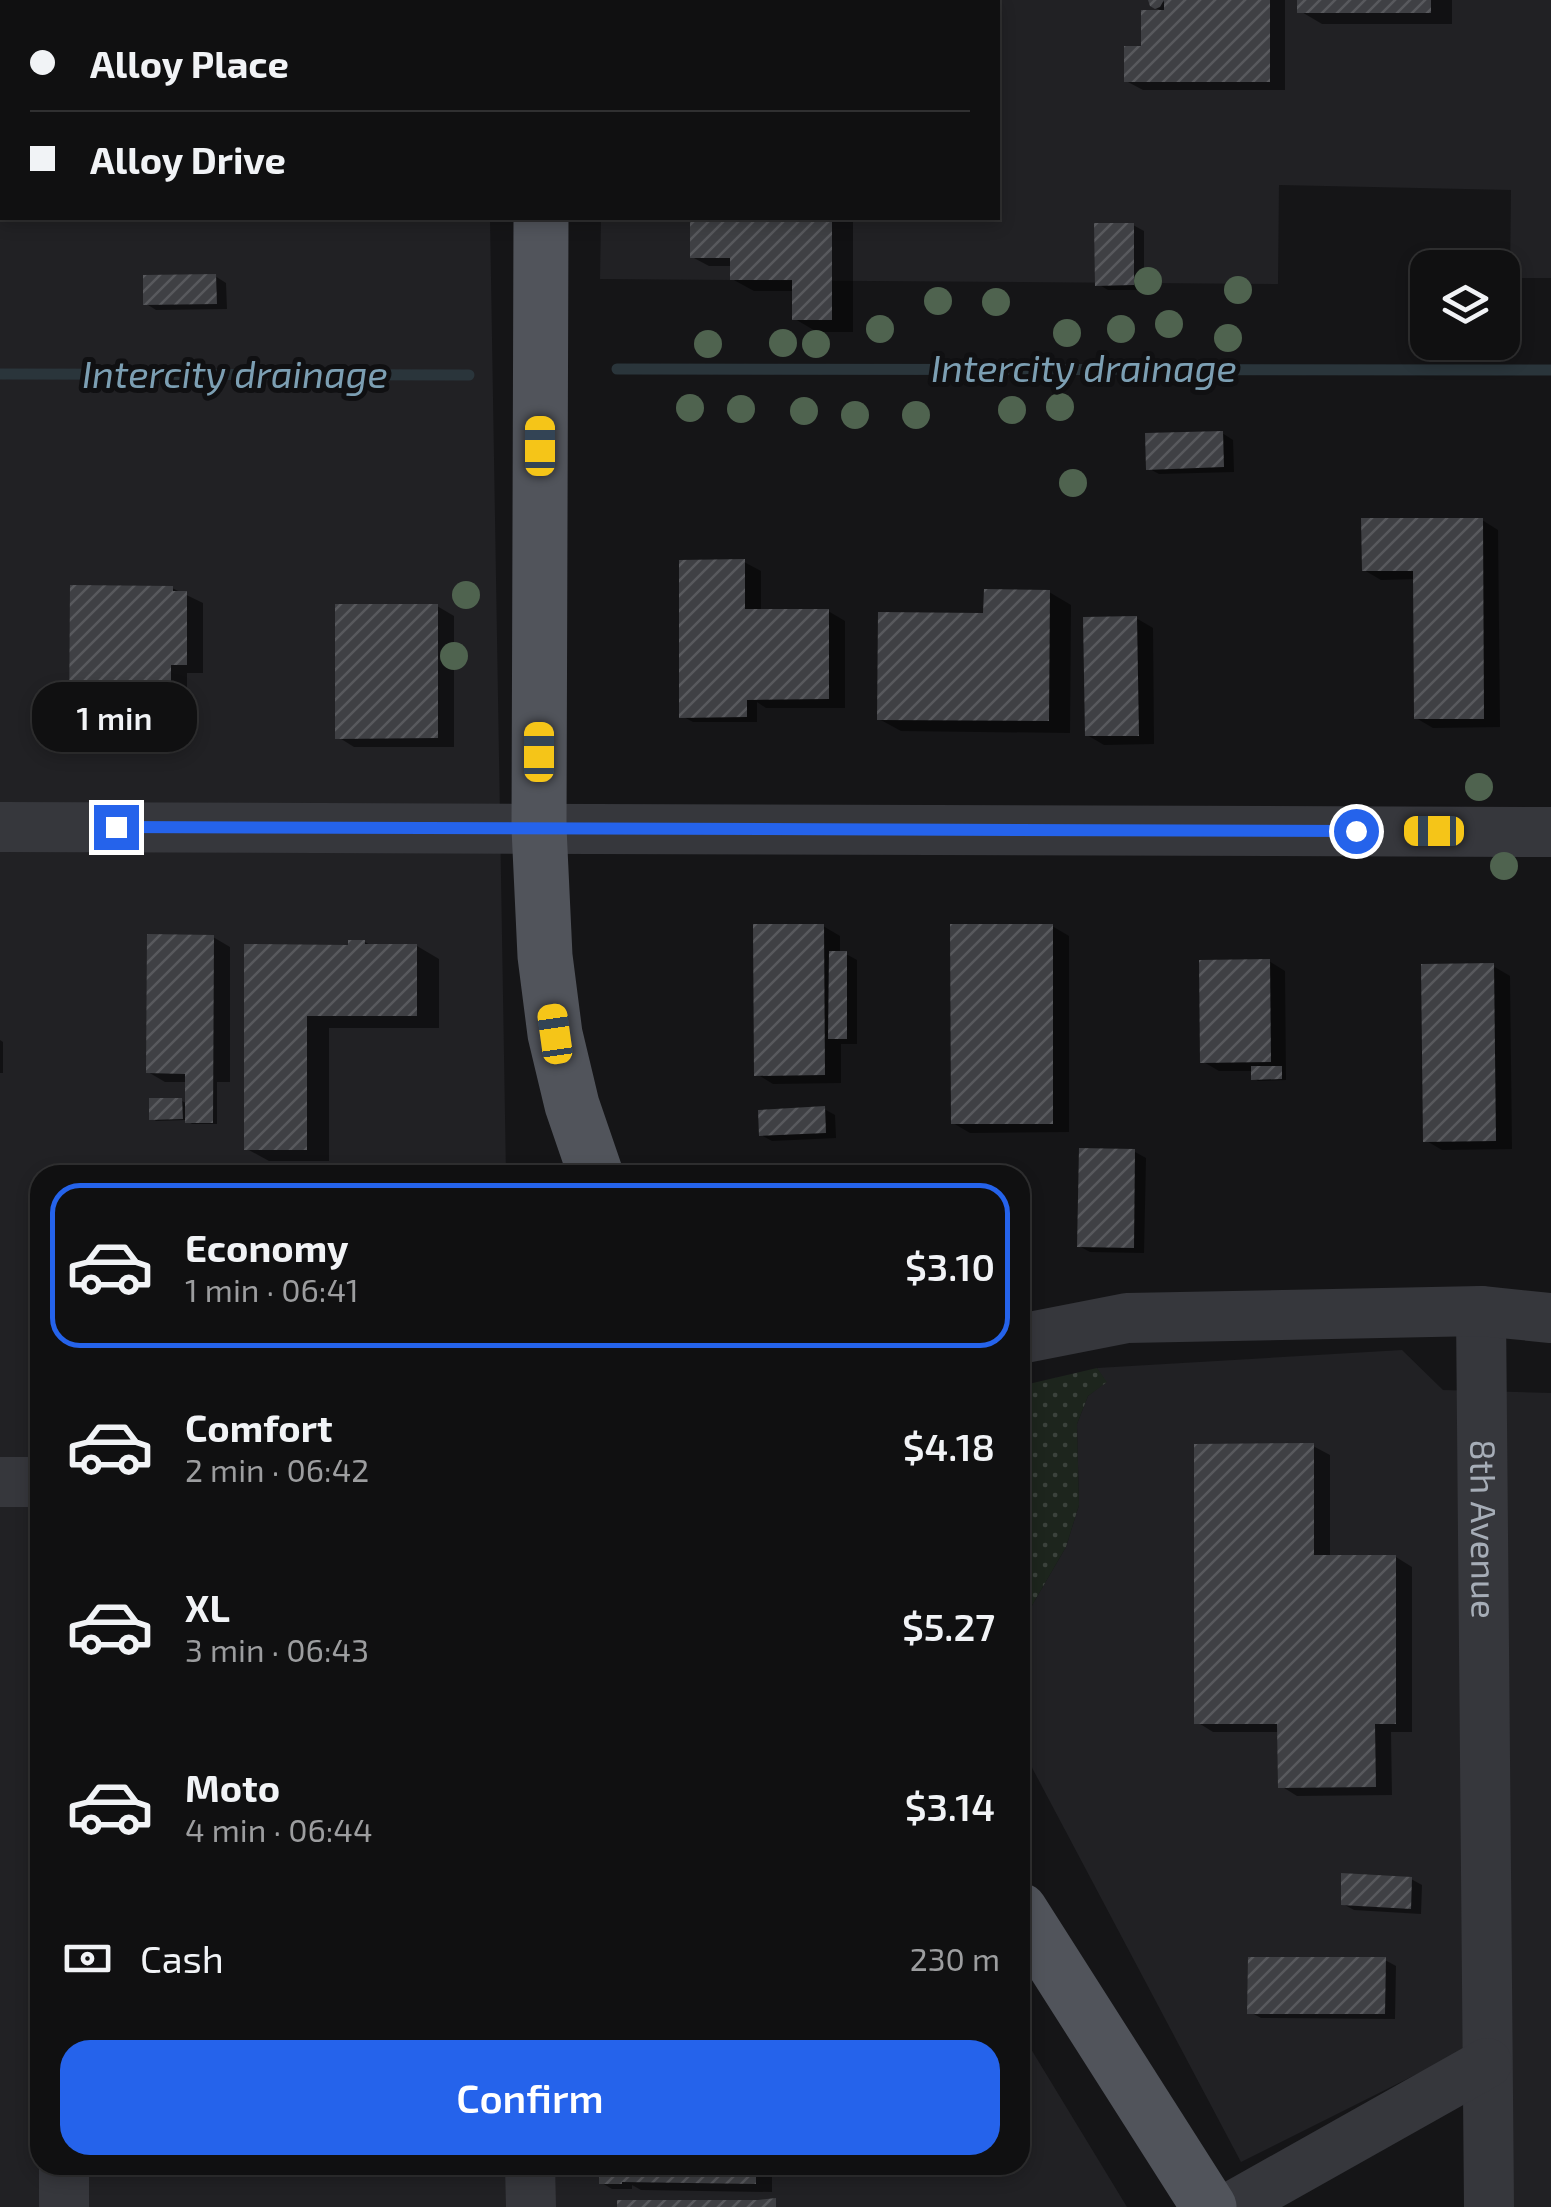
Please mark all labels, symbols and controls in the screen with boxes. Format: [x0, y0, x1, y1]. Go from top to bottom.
text: Alloy Place [90, 40, 289, 86]
text: Alloy Drive [90, 136, 286, 182]
map controls [1410, 250, 1520, 360]
button: layers [1410, 250, 1520, 360]
water label: Intercity drainage [931, 344, 1237, 390]
water label: Intercity drainage [82, 350, 388, 396]
car [525, 416, 555, 476]
callout: 1 min [34, 682, 198, 752]
text: 1 min [77, 698, 152, 736]
car [524, 722, 554, 782]
route end [94, 805, 139, 850]
route start [1334, 809, 1379, 854]
car [1404, 816, 1464, 846]
car [536, 1002, 574, 1066]
icon: car [65, 1221, 155, 1311]
text: Economy [185, 1224, 349, 1270]
text: $3.10 [905, 1243, 995, 1289]
text: 1 min · 06:41 [185, 1270, 359, 1308]
icon: car [65, 1401, 155, 1491]
text: Comfort [185, 1404, 333, 1450]
text: $4.18 [903, 1423, 995, 1469]
street label: 8th Avenue [1463, 1439, 1507, 1619]
text: 2 min · 06:42 [185, 1450, 369, 1488]
icon: car [65, 1581, 155, 1671]
text: XL [185, 1584, 230, 1630]
text: $5.27 [902, 1603, 995, 1649]
text: 3 min · 06:43 [185, 1630, 369, 1668]
icon: car [65, 1761, 155, 1851]
text: Moto [185, 1764, 280, 1810]
text: $3.14 [905, 1783, 995, 1829]
text: 4 min · 06:44 [185, 1810, 373, 1848]
icon: cash [60, 1931, 115, 1986]
text: Cash [140, 1935, 224, 1981]
text: 230 m [910, 1939, 1000, 1977]
button: Confirm [60, 2040, 1000, 2155]

